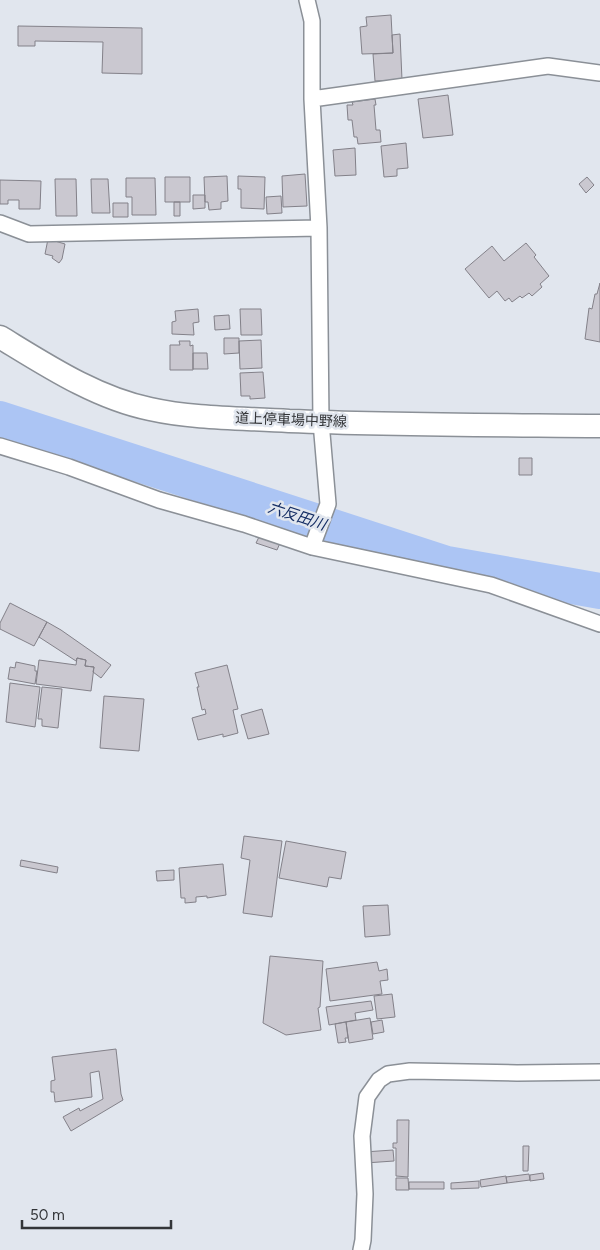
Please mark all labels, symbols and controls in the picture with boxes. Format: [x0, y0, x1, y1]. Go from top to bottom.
street label: 道上停車場中野線 [235, 410, 347, 430]
water label: 六反田川 [266, 498, 330, 534]
scale bar [22, 1198, 171, 1230]
text: 50 m [30, 1206, 65, 1224]

